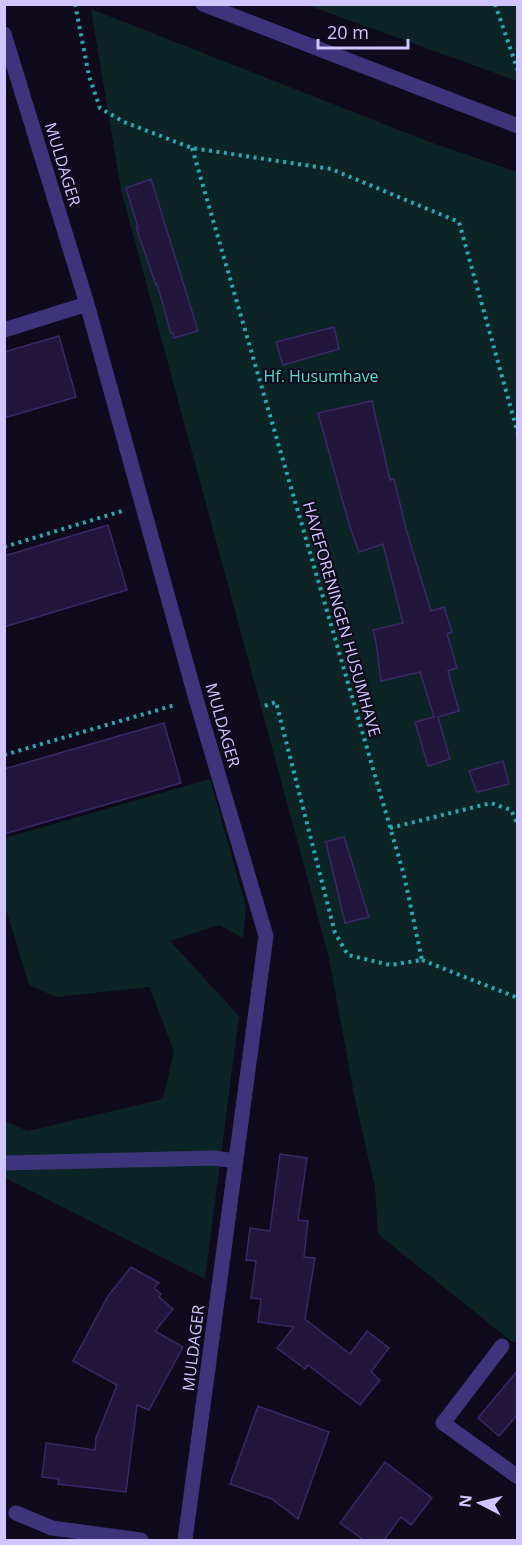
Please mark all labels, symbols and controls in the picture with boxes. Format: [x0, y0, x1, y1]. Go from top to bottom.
scale bar [318, 12, 408, 50]
text: 20 m [327, 20, 369, 44]
street label: MULDAGER [40, 119, 86, 209]
park label: Hf. Husumhave [263, 365, 379, 387]
street label: HAVEFORENINGEN HUSUMHAVE [298, 499, 386, 739]
street label: MULDAGER [201, 680, 246, 770]
street label: MULDAGER [177, 1304, 209, 1392]
north arrow [450, 1473, 510, 1533]
text: N [453, 1493, 477, 1509]

